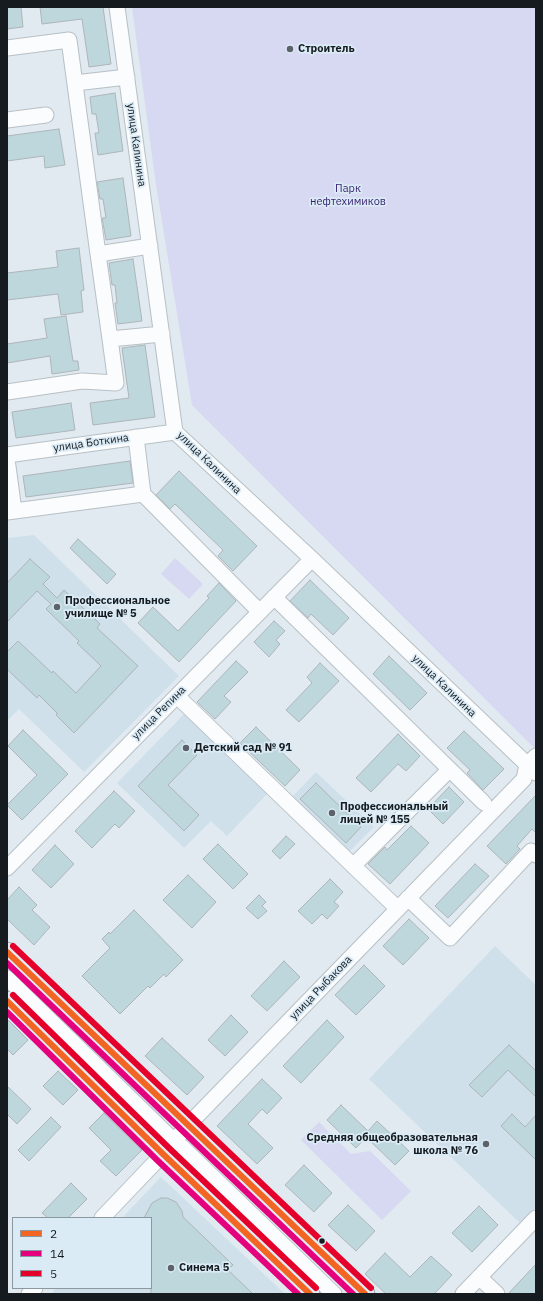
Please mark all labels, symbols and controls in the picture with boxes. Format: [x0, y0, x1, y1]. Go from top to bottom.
place label: Строитель [298, 42, 355, 56]
marker: Строитель [285, 44, 295, 54]
street label: улица Калинина [124, 102, 148, 188]
park label: Парк нефтехимиков [310, 182, 386, 208]
street label: улица Калинина [174, 429, 244, 497]
street label: улица Боткина [52, 431, 130, 455]
place label: Профессиональное училище № 5 [65, 594, 170, 620]
marker: Профессиональное училище № 5 [52, 602, 62, 612]
street label: улица Калинина [409, 652, 479, 720]
street label: улица Репина [129, 683, 189, 743]
place label: Детский сад № 91 [194, 741, 292, 755]
marker: Детский сад № 91 [181, 743, 191, 753]
place label: Профессиональный лицей № 155 [340, 800, 448, 826]
marker: Профессиональный лицей № 155 [327, 808, 337, 818]
street label: улица Рыбакова [287, 953, 355, 1023]
place label: Средняя общеобразовательная школа № 76 [307, 1131, 478, 1157]
marker: Средняя общеобразовательная школа № 76 [481, 1139, 491, 1149]
legend [12, 1217, 152, 1289]
text: 2 [50, 1226, 57, 1241]
unlabelled marker [317, 1236, 327, 1246]
text: 14 [50, 1246, 64, 1261]
place label: Синема 5 [179, 1261, 229, 1275]
marker: Синема 5 [166, 1263, 176, 1273]
text: 5 [50, 1266, 57, 1281]

